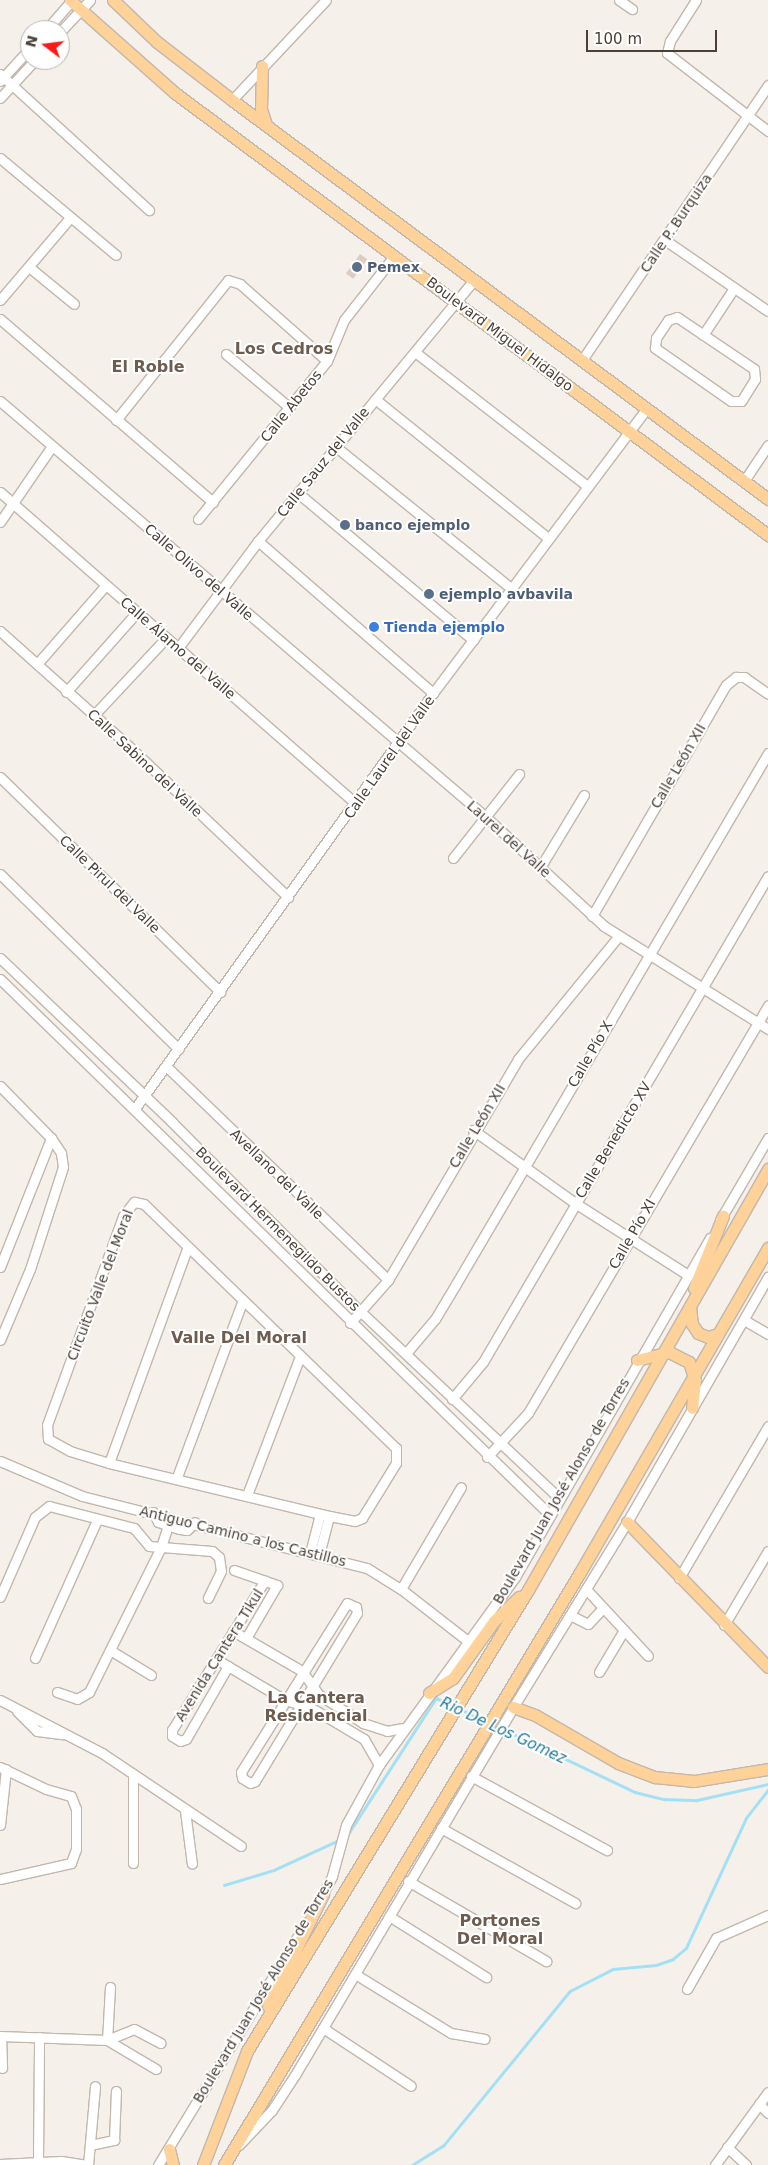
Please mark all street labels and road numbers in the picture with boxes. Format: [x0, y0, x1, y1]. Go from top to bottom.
street label: Calle P. Burquiza [637, 170, 715, 276]
street label: Boulevard Miguel Hidalgo [423, 273, 577, 395]
street label: Calle Abetos [257, 367, 325, 445]
street label: Calle Sauz del Valle [273, 404, 373, 520]
street label: Calle Olivo del Valle [141, 520, 257, 624]
street label: Calle Álamo del Valle [117, 593, 239, 703]
street label: Calle Laurel del Valle [340, 692, 438, 822]
street label: Calle Sabino del Valle [84, 705, 206, 821]
street label: Calle León XII [647, 721, 709, 811]
street label: Laurel del Valle [464, 797, 554, 881]
street label: Calle Pirul del Valle [56, 832, 164, 936]
street label: Calle Pío X [564, 1018, 616, 1090]
street label: Calle Benedicto XV [572, 1079, 654, 1201]
street label: Calle León XII [445, 1081, 509, 1171]
street label: Avellano del Valle [227, 1125, 327, 1223]
street label: Boulevard Hermenegildo Bustos [192, 1143, 364, 1315]
street label: Calle Pío XI [605, 1196, 659, 1272]
street label: Circuito Valle del Moral [63, 1207, 137, 1363]
street label: Boulevard Juan José Alonso de Torres [489, 1375, 633, 1607]
street label: Antiguo Camino a los Castillos [138, 1502, 348, 1570]
street label: Avenida Cantera Tikul [171, 1586, 267, 1724]
street label: Boulevard Juan José Alonso de Torres [189, 1876, 337, 2106]

